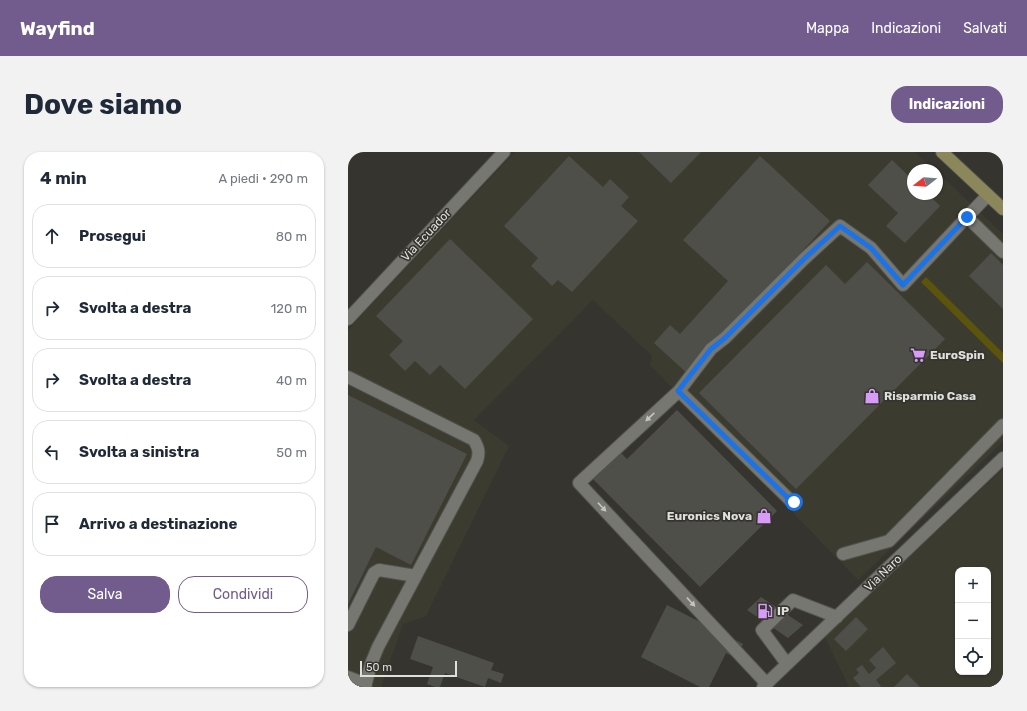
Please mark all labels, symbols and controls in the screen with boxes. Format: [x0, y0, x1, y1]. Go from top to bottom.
text: Wayfind [20, 17, 95, 40]
text: Mappa [806, 20, 849, 37]
text: Indicazioni [871, 20, 941, 37]
text: Salvati [963, 20, 1007, 37]
button: Indicazioni [891, 86, 1003, 123]
text: Dove siamo [24, 88, 182, 121]
north arrow [907, 164, 943, 200]
text: 4 min [40, 168, 87, 188]
text: A piedi · 290 m [218, 171, 308, 186]
street label: Via Ecuador [398, 206, 454, 264]
route end [958, 208, 976, 226]
icon: ahead [41, 225, 63, 247]
text: Prosegui [79, 227, 146, 245]
text: 80 m [276, 229, 307, 244]
icon: right [41, 297, 63, 319]
text: Svolta a destra [79, 299, 191, 317]
text: 120 m [271, 301, 307, 316]
supermarket icon: EuroSpin [909, 346, 927, 364]
place label: EuroSpin [930, 348, 985, 362]
icon: right [41, 369, 63, 391]
text: Svolta a destra [79, 371, 191, 389]
text: 40 m [276, 373, 307, 388]
shop icon: Risparmio Casa [863, 387, 881, 405]
place label: Risparmio Casa [884, 389, 976, 403]
one-way arrow [645, 412, 655, 422]
icon: left [41, 441, 63, 463]
text: Svolta a sinistra [79, 443, 199, 461]
text: 50 m [276, 445, 307, 460]
route start [785, 493, 803, 511]
one-way arrow [597, 502, 607, 512]
shop icon: Euronics Nova [755, 507, 773, 525]
place label: Euronics Nova [667, 509, 752, 523]
icon: arrive [41, 513, 63, 535]
text: Arrivo a destinazione [79, 515, 237, 533]
street label: Via Naro [861, 552, 905, 594]
map controls [955, 567, 991, 675]
button: + [955, 567, 991, 603]
button: Salva [40, 576, 170, 613]
button: Condividi [178, 576, 308, 613]
one-way arrow [686, 597, 695, 607]
fuel station icon: IP [756, 602, 774, 620]
button: − [955, 603, 991, 639]
place label: IP [777, 604, 789, 618]
button: locate [955, 639, 991, 675]
scale bar [360, 659, 457, 678]
text: 50 m [366, 661, 392, 674]

